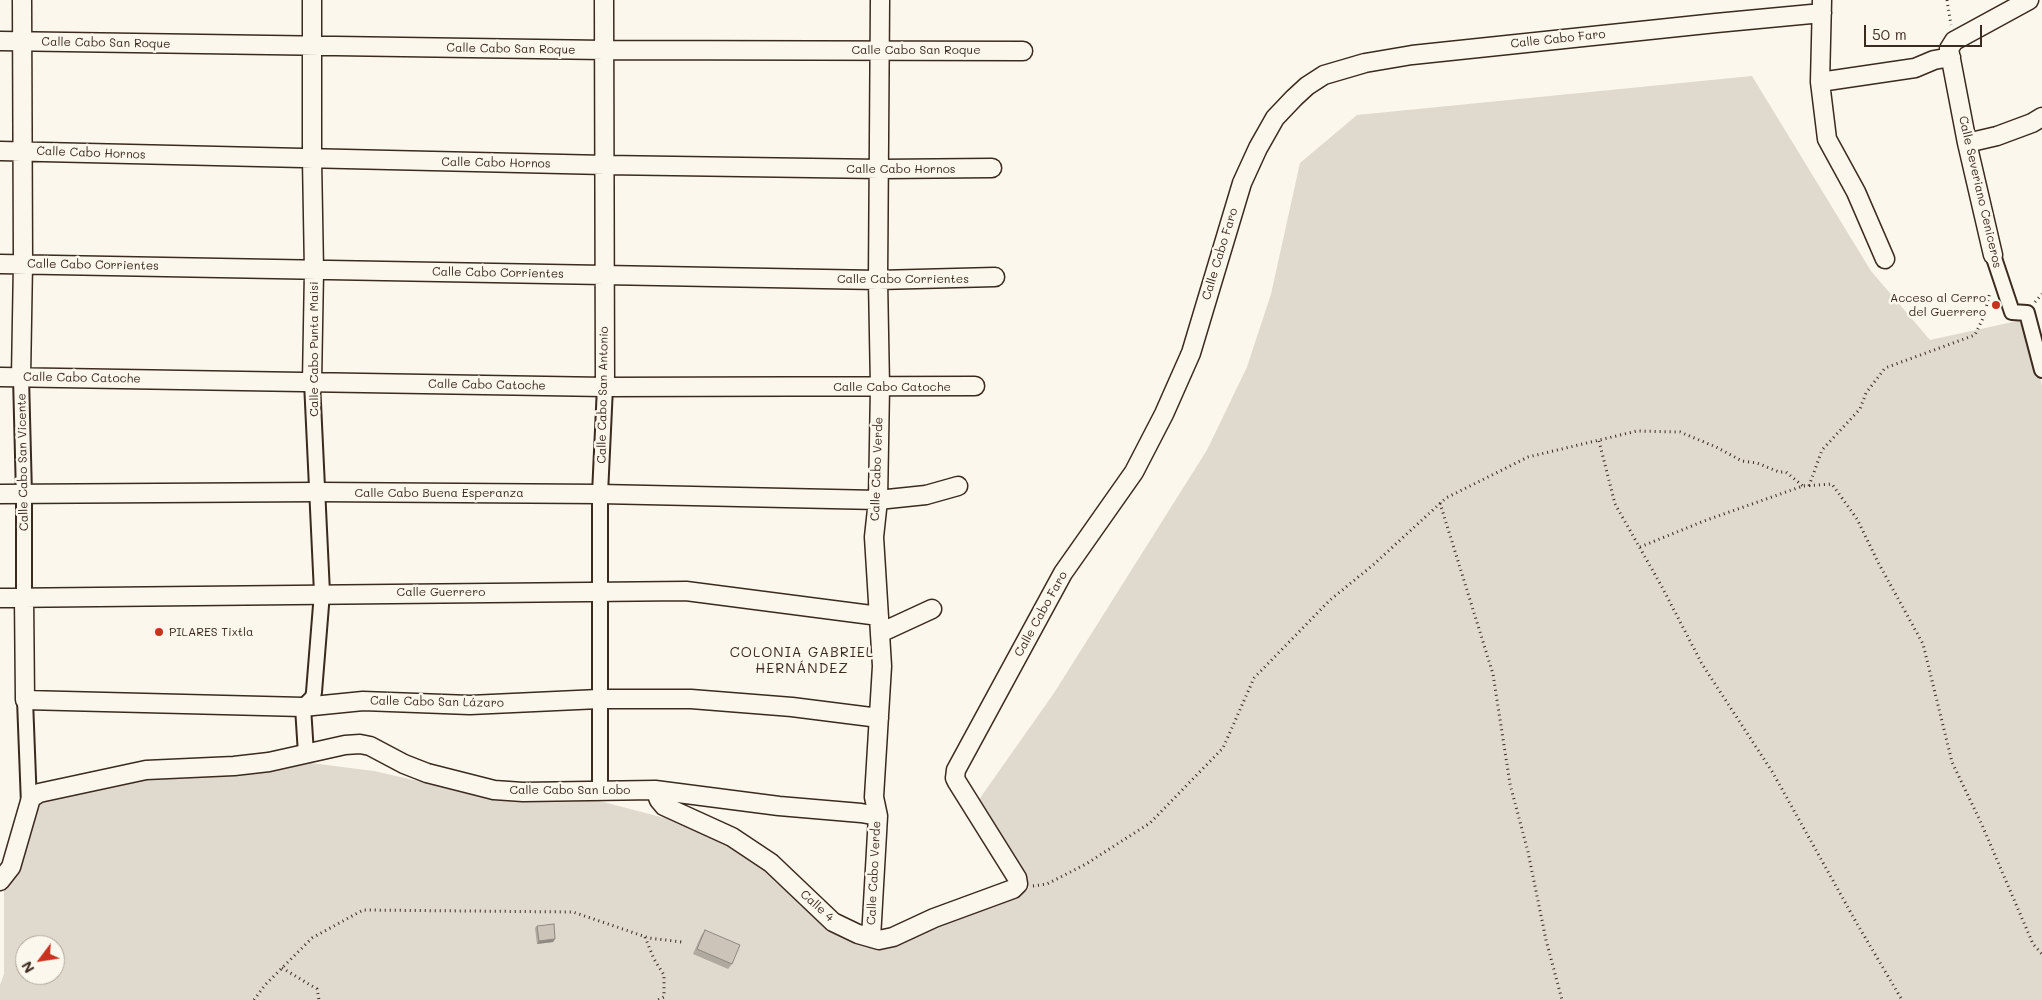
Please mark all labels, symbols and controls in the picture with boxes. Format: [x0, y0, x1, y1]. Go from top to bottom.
scale bar [1867, 15, 1984, 47]
text: 50 m [1872, 24, 1907, 44]
street label: Calle Cabo Faro [1510, 27, 1606, 51]
street label: Calle Cabo San Roque [41, 35, 171, 51]
street label: Calle Cabo San Roque [446, 41, 576, 57]
street label: Calle Cabo San Roque [851, 43, 981, 57]
street label: Calle Severiano Ceniceros [1955, 114, 2005, 270]
street label: Calle Cabo Hornos [36, 144, 146, 162]
street label: Calle Cabo Hornos [441, 155, 551, 171]
street label: Calle Cabo Hornos [846, 162, 956, 176]
street label: Calle Cabo Faro [1199, 206, 1241, 302]
street label: Calle Cabo Corrientes [27, 257, 159, 273]
street label: Calle Cabo Corrientes [432, 265, 564, 281]
street label: Calle Cabo Corrientes [837, 272, 969, 286]
street label: Calle Cabo Punta Maisi [307, 281, 321, 417]
place label: Acceso al Cerro del Guerrero [1890, 291, 1986, 319]
marker: Acceso al Cerro del Guerrero [1990, 299, 2002, 311]
street label: Calle Cabo San Antonio [595, 326, 611, 464]
street label: Calle Cabo Catoche [23, 370, 141, 386]
street label: Calle Cabo Catoche [428, 377, 546, 393]
street label: Calle Cabo Catoche [833, 380, 951, 394]
street label: Calle Cabo San Vicente [15, 393, 31, 531]
street label: Calle Cabo Verde [868, 417, 886, 521]
street label: Calle Cabo Buena Esperanza [354, 486, 524, 500]
street label: Calle Cabo Faro [1012, 569, 1070, 659]
street label: Calle Guerrero [397, 585, 485, 599]
place label: PILARES Tixtla [169, 625, 254, 639]
marker: PILARES Tixtla [153, 626, 165, 638]
district label: COLONIA GABRIEL HERNÁNDEZ [728, 645, 876, 678]
street label: Calle Cabo San Lázaro [370, 694, 504, 710]
street label: Calle Cabo San Lobo [510, 783, 630, 797]
street label: Calle Cabo Verde [864, 821, 884, 925]
street label: Calle 4 [797, 887, 837, 925]
north arrow [15, 935, 65, 985]
text: N [17, 958, 38, 977]

